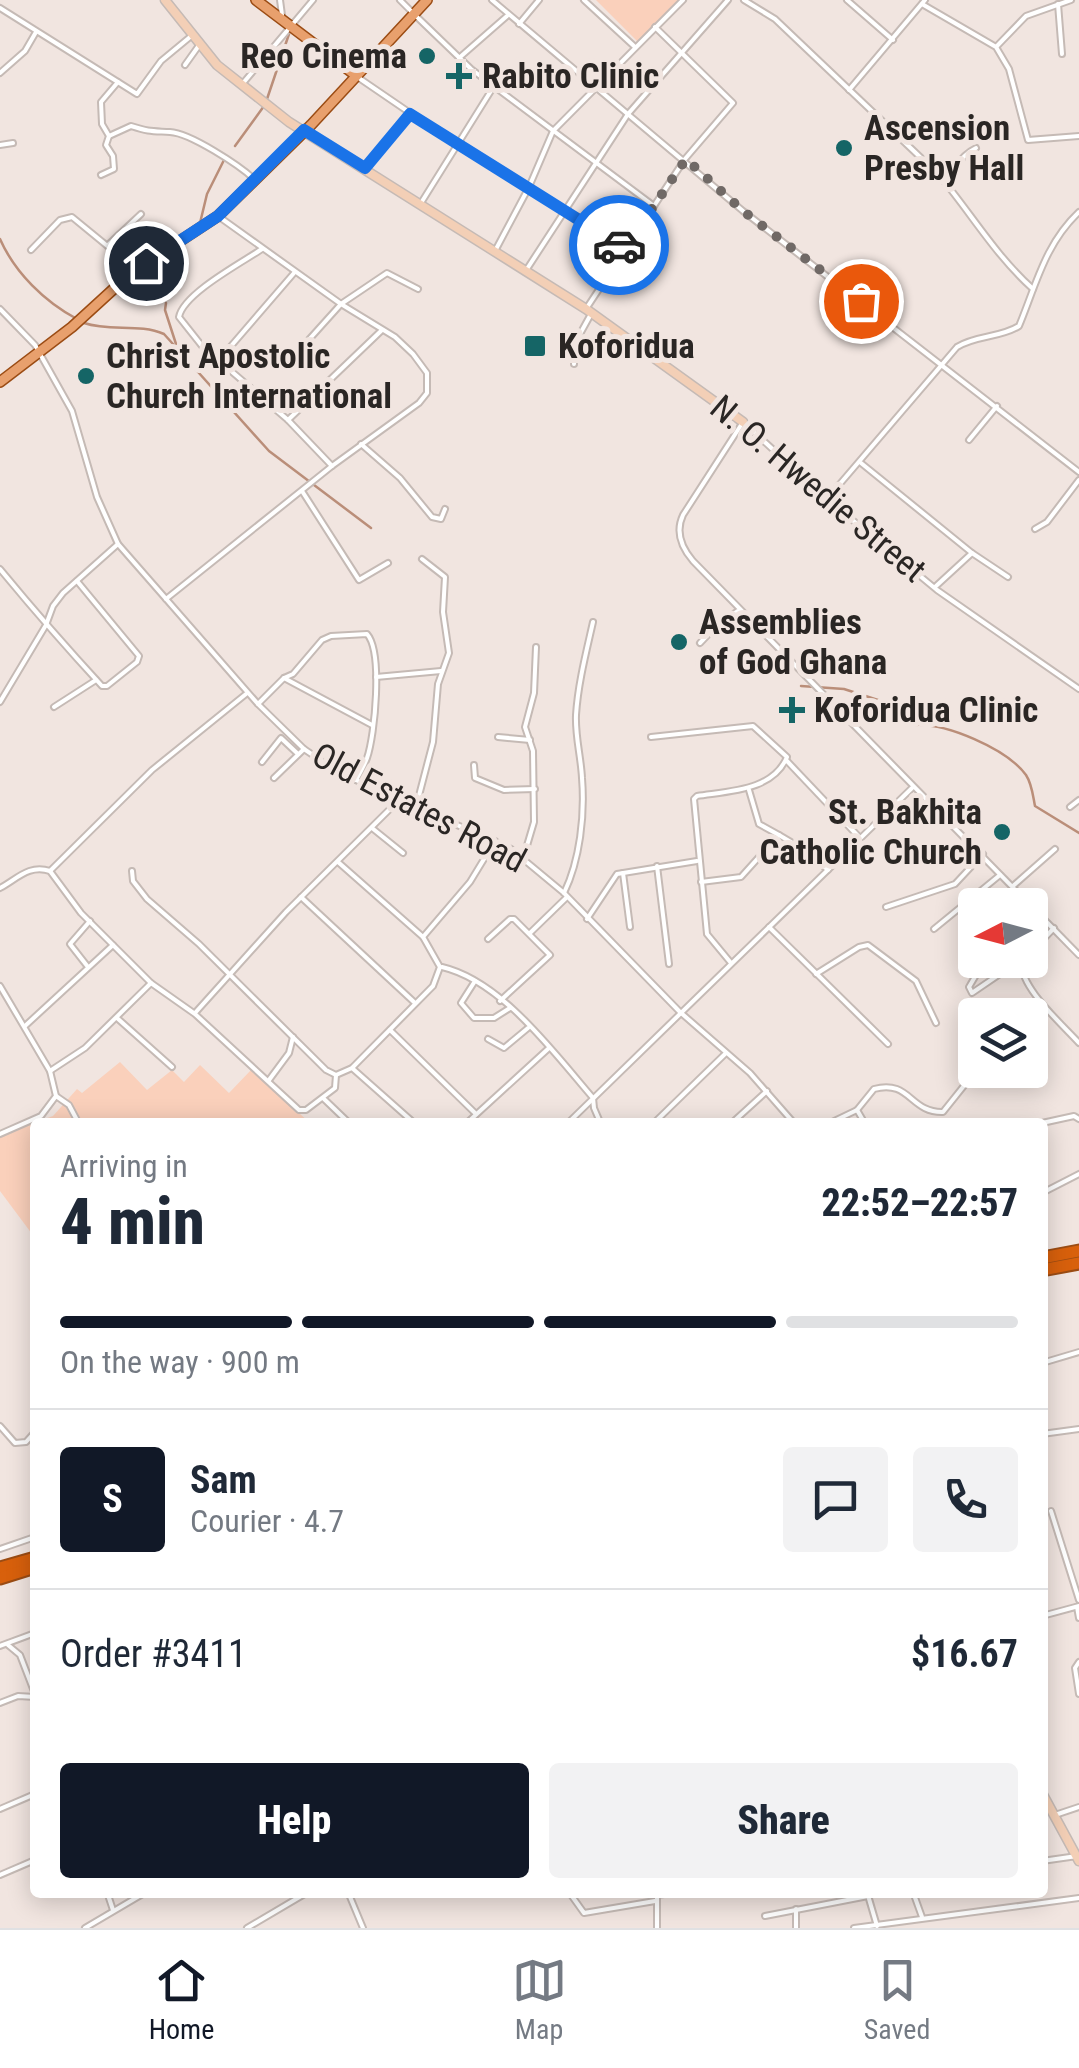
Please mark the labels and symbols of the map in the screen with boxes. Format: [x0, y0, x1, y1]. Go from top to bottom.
place label: Reo Cinema [240, 36, 407, 77]
marker: Reo Cinema [416, 45, 438, 67]
place label: Rabito Clinic [482, 56, 659, 97]
marker: Rabito Clinic [446, 63, 472, 89]
place label: Ascension Presby Hall [864, 108, 1024, 189]
marker: Ascension Presby Hall [833, 137, 855, 159]
courier [569, 195, 669, 295]
pin [104, 221, 189, 306]
pin [819, 259, 904, 344]
place label: Koforidua [558, 326, 695, 367]
marker: Koforidua [522, 333, 548, 359]
place label: Christ Apostolic Church International [106, 336, 392, 417]
marker: Christ Apostolic Church International [75, 365, 97, 387]
street label: N. O. Hwedie Street [702, 387, 934, 591]
place label: Assemblies of God Ghana [699, 602, 887, 683]
marker: Assemblies of God Ghana [668, 631, 690, 653]
place label: Koforidua Clinic [814, 690, 1038, 731]
marker: Koforidua Clinic [779, 697, 805, 723]
street label: Old Estates Road [305, 735, 533, 881]
place label: St. Bakhita Catholic Church [759, 792, 982, 873]
marker: St. Bakhita Catholic Church [991, 821, 1013, 843]
north arrow [958, 888, 1048, 978]

